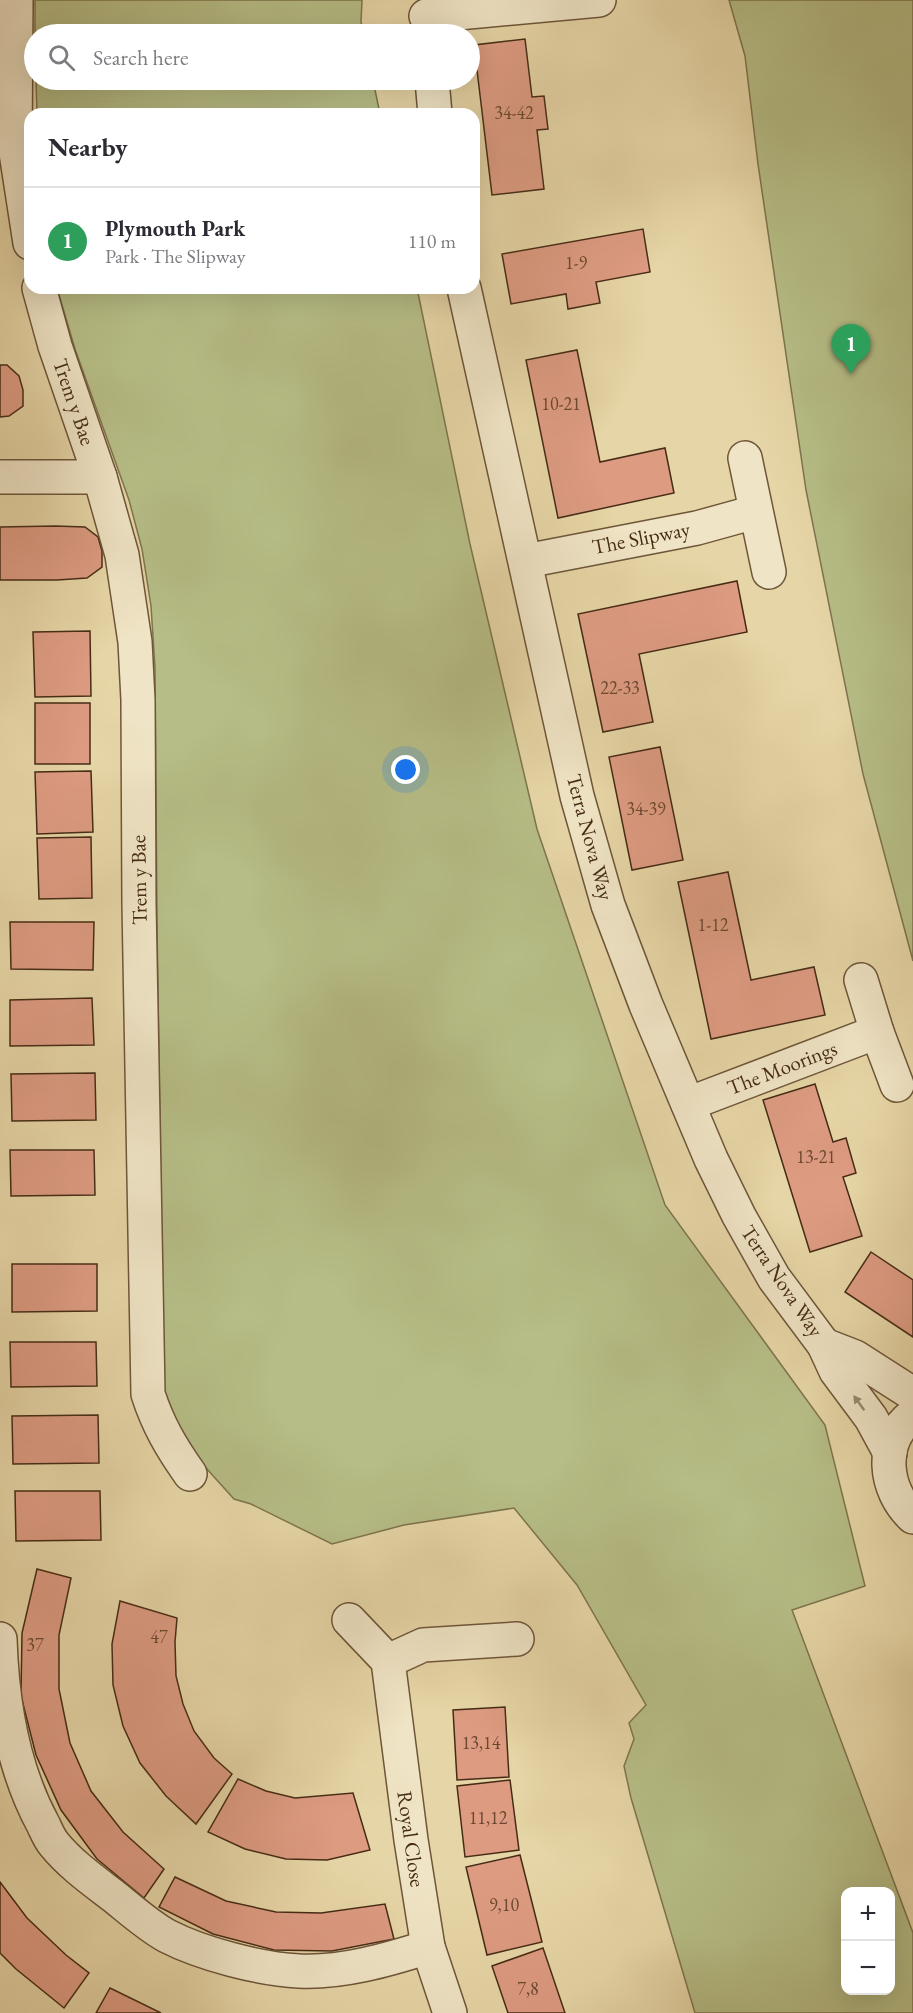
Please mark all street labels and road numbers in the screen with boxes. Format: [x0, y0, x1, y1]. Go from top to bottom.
street label: Trem y Bae [47, 355, 102, 449]
street label: The Slipway [590, 515, 693, 560]
street label: Terra Nova Way [561, 771, 620, 904]
street label: Trem y Bae [124, 835, 153, 925]
street label: The Moorings [723, 1034, 841, 1101]
street label: Terra Nova Way [735, 1220, 830, 1343]
street label: Royal Close [391, 1789, 432, 1889]

